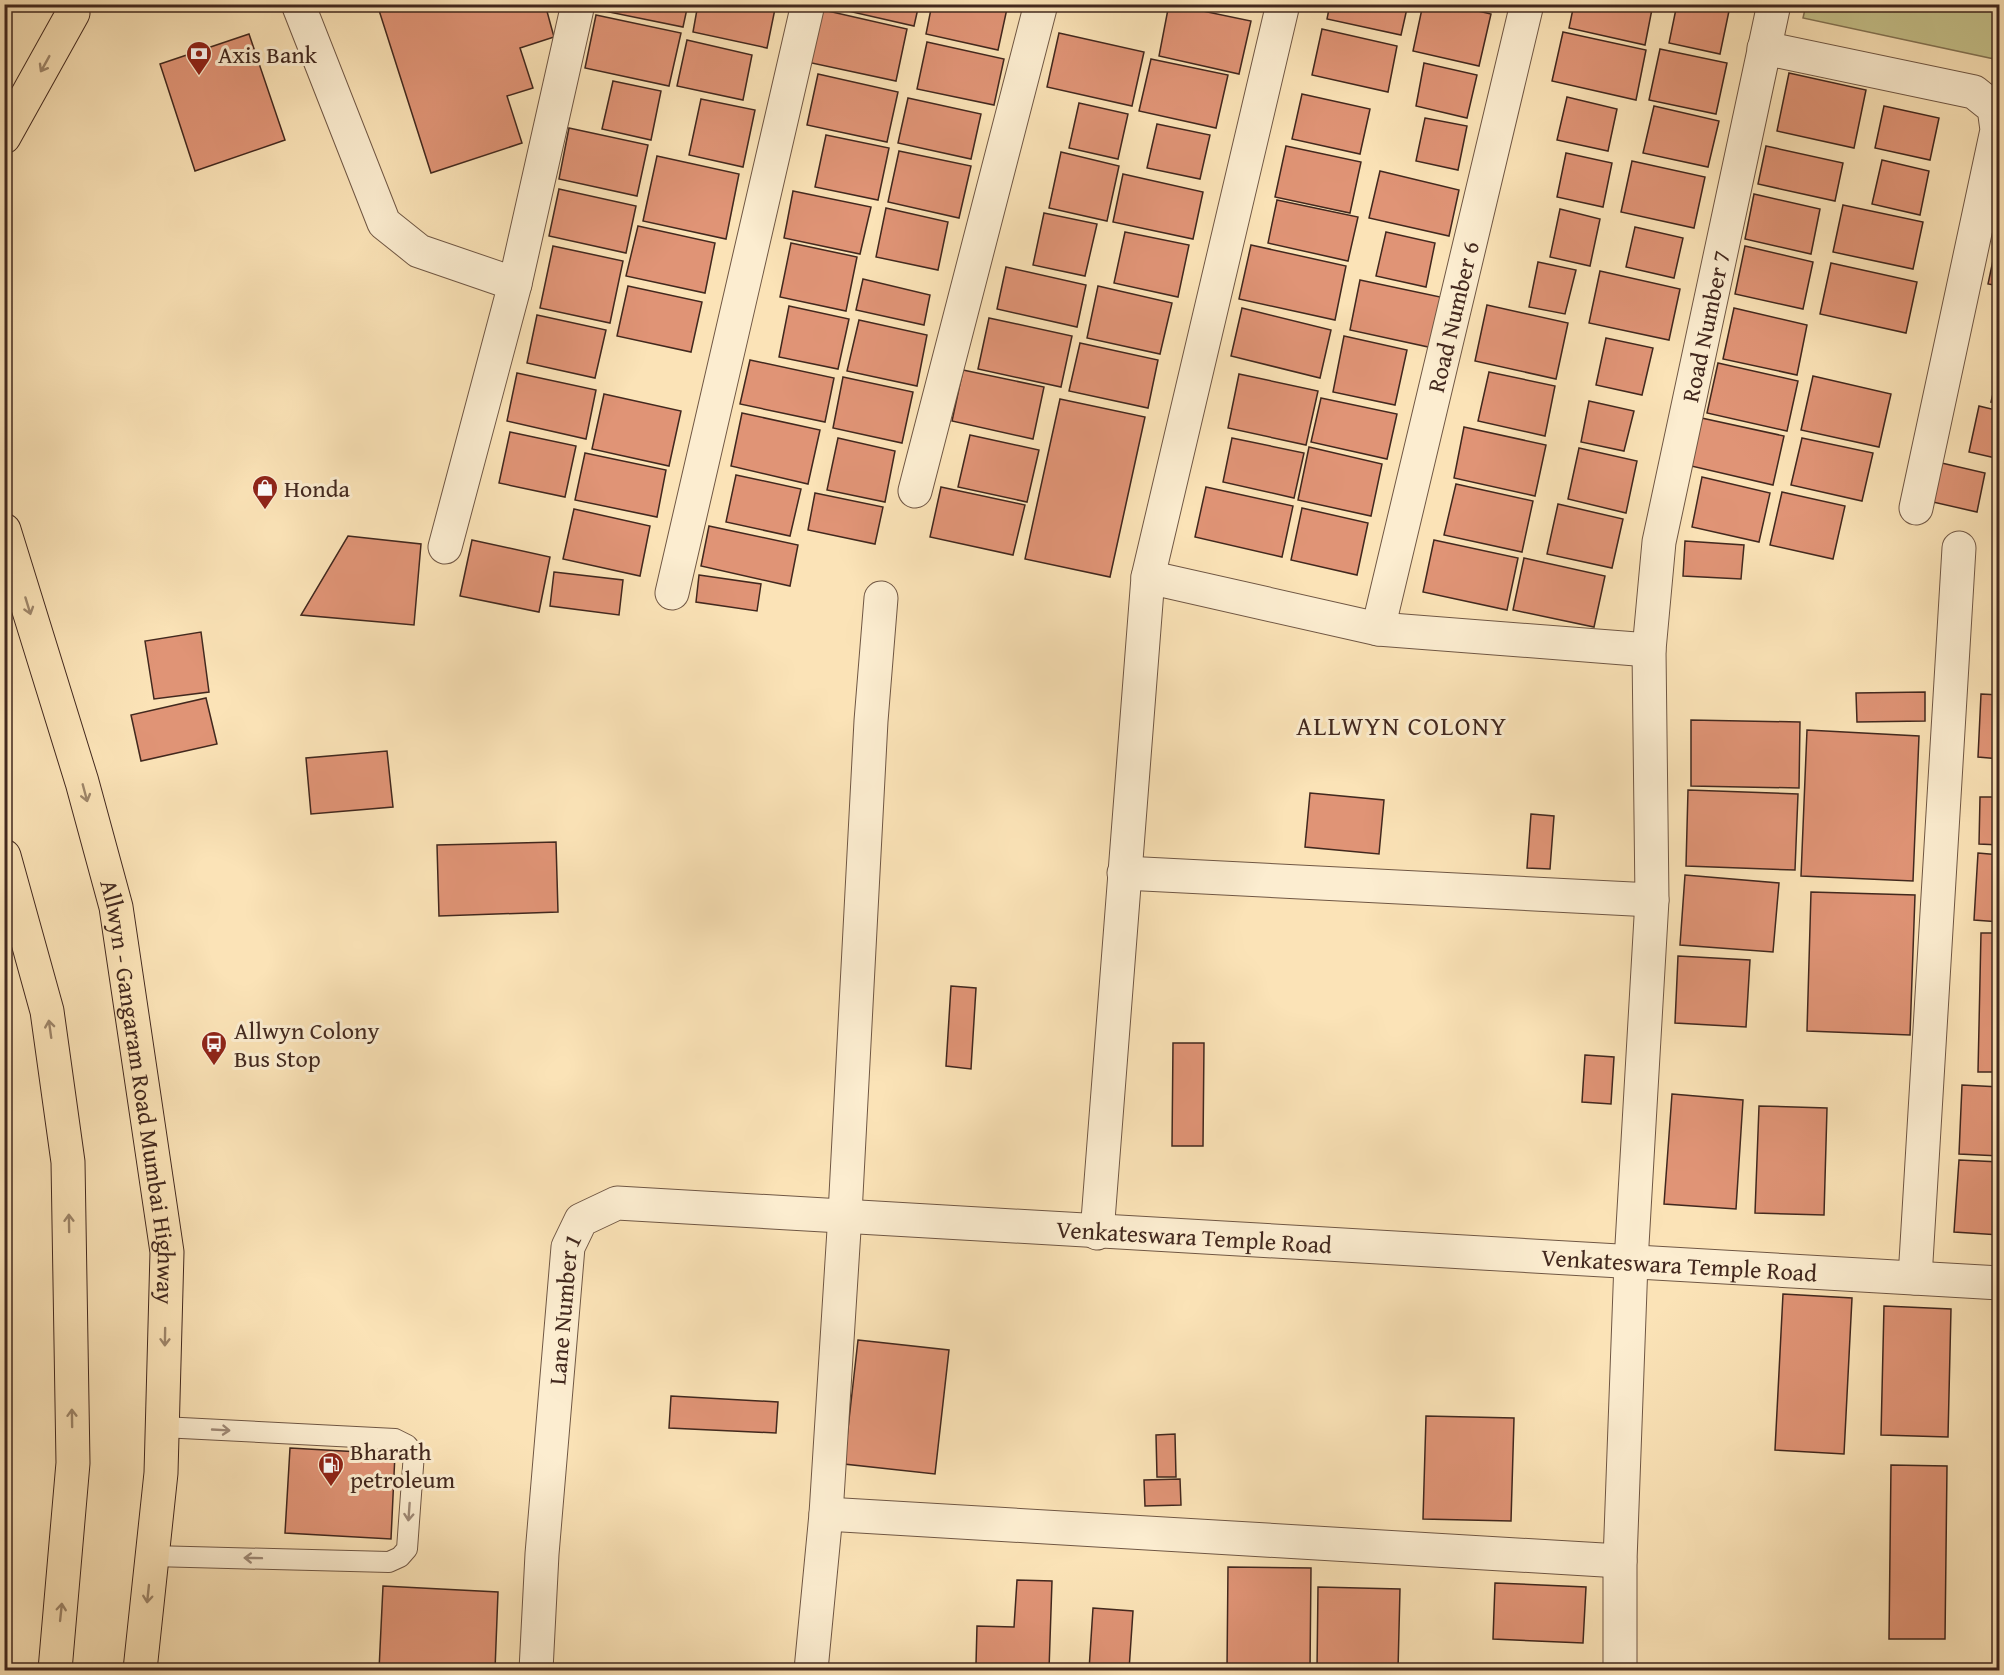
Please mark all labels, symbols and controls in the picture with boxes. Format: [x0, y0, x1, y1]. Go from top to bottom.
place label: Axis Bank [218, 37, 318, 72]
bank icon: Axis Bank [184, 39, 214, 77]
one-way arrow [39, 55, 51, 72]
street label: Road Number 6 [1418, 238, 1487, 396]
street label: Road Number 7 [1672, 247, 1738, 405]
place label: Honda [284, 471, 350, 506]
shop icon: Honda [250, 473, 280, 511]
one-way arrow [23, 596, 34, 615]
district label: ALLWYN COLONY [1296, 706, 1508, 745]
one-way arrow [80, 783, 91, 802]
street label: Allwyn - Gangaram Road Mumbai Highway [92, 875, 185, 1305]
place label: Allwyn Colony Bus Stop [234, 1013, 380, 1076]
one-way arrow [44, 1020, 55, 1040]
bus stop icon: Allwyn Colony Bus Stop [199, 1029, 229, 1067]
street label: Venkateswara Temple Road [1055, 1211, 1333, 1262]
one-way arrow [63, 1213, 75, 1233]
street label: Lane Number 1 [539, 1227, 590, 1386]
street label: Venkateswara Temple Road [1540, 1239, 1818, 1290]
one-way arrow [159, 1326, 170, 1346]
one-way arrow [66, 1408, 78, 1428]
one-way arrow [210, 1425, 230, 1436]
place label: Bharath petroleum [350, 1434, 455, 1497]
fuel station icon: Bharath petroleum [316, 1450, 346, 1488]
one-way arrow [404, 1502, 415, 1522]
one-way arrow [244, 1553, 264, 1564]
one-way arrow [142, 1583, 153, 1603]
one-way arrow [56, 1603, 67, 1623]

